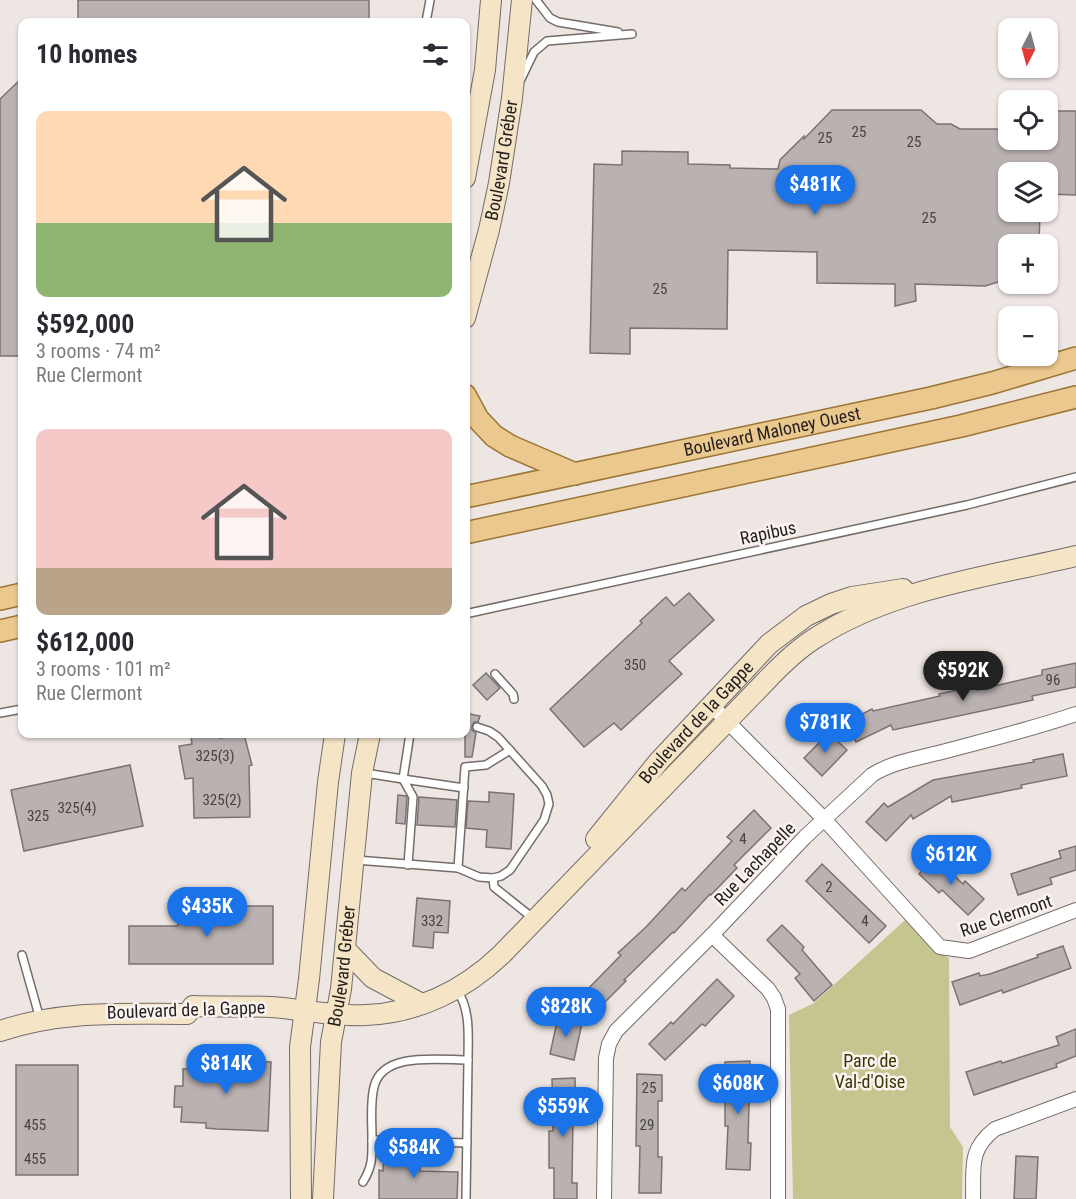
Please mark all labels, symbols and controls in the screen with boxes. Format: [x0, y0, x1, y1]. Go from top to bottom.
north arrow [998, 18, 1058, 78]
map controls [998, 18, 1058, 366]
icon: filters [419, 38, 452, 71]
text: 10 homes [36, 39, 138, 69]
button: locate [998, 90, 1058, 150]
street label: Boulevard Gréber [480, 98, 522, 222]
house number: 25 [852, 123, 866, 141]
house number: 25 [818, 129, 832, 147]
house number: 25 [907, 133, 921, 151]
icon: home [190, 150, 298, 258]
button: layers [998, 162, 1058, 222]
pin: $481K [773, 165, 857, 216]
text: $481K [789, 172, 841, 196]
house number: 25 [922, 209, 936, 227]
button: + [998, 234, 1058, 294]
house number: 25 [653, 280, 667, 298]
button: − [998, 306, 1058, 366]
text: $592,000 [36, 309, 134, 339]
text: 3 rooms · 74 m² [36, 339, 161, 363]
text: Rue Clermont [36, 363, 142, 387]
street label: Boulevard Maloney Ouest [682, 402, 862, 460]
icon: home [190, 468, 298, 576]
street label: Rapibus [738, 516, 798, 549]
text: $612,000 [36, 627, 134, 657]
pin: $592K [921, 651, 1005, 702]
house number: 350 [624, 656, 646, 674]
text: 3 rooms · 101 m² [36, 657, 171, 681]
street label: Boulevard de la Gappe [634, 657, 757, 787]
text: $592K [937, 658, 989, 682]
house number: 96 [1046, 671, 1060, 689]
text: Rue Clermont [36, 681, 142, 705]
pin: $781K [783, 703, 867, 754]
text: $781K [799, 710, 851, 734]
house number: 325(3) [195, 747, 235, 765]
house number: 325(2) [202, 791, 242, 809]
house number: 325(4) [57, 799, 97, 817]
house number: 325 [27, 807, 49, 825]
street label: Rue Lachapelle [710, 818, 800, 910]
house number: 4 [739, 830, 747, 848]
pin: $612K [909, 835, 993, 886]
text: $612K [925, 842, 977, 866]
house number: 2 [825, 878, 833, 896]
pin: $435K [165, 887, 249, 938]
street label: Rue Clermont [957, 890, 1055, 941]
text: $435K [181, 894, 233, 918]
street label: Boulevard Gréber [323, 904, 359, 1028]
house number: 332 [421, 912, 443, 930]
house number: 4 [861, 912, 869, 930]
pin: $828K [524, 987, 608, 1038]
text: $828K [540, 994, 592, 1018]
street label: Boulevard de la Gappe [106, 996, 266, 1023]
pin: $814K [184, 1044, 268, 1095]
park label: Parc de Val-d'Oise [835, 1050, 905, 1092]
text: $814K [200, 1051, 252, 1075]
pin: $608K [696, 1064, 780, 1115]
text: $608K [712, 1071, 764, 1095]
house number: 25 [642, 1079, 656, 1097]
pin: $559K [521, 1087, 605, 1138]
text: $559K [537, 1094, 589, 1118]
house number: 455 [24, 1116, 46, 1134]
house number: 29 [640, 1116, 654, 1134]
pin: $584K [372, 1128, 456, 1179]
text: $584K [388, 1135, 440, 1159]
house number: 455 [24, 1150, 46, 1168]

